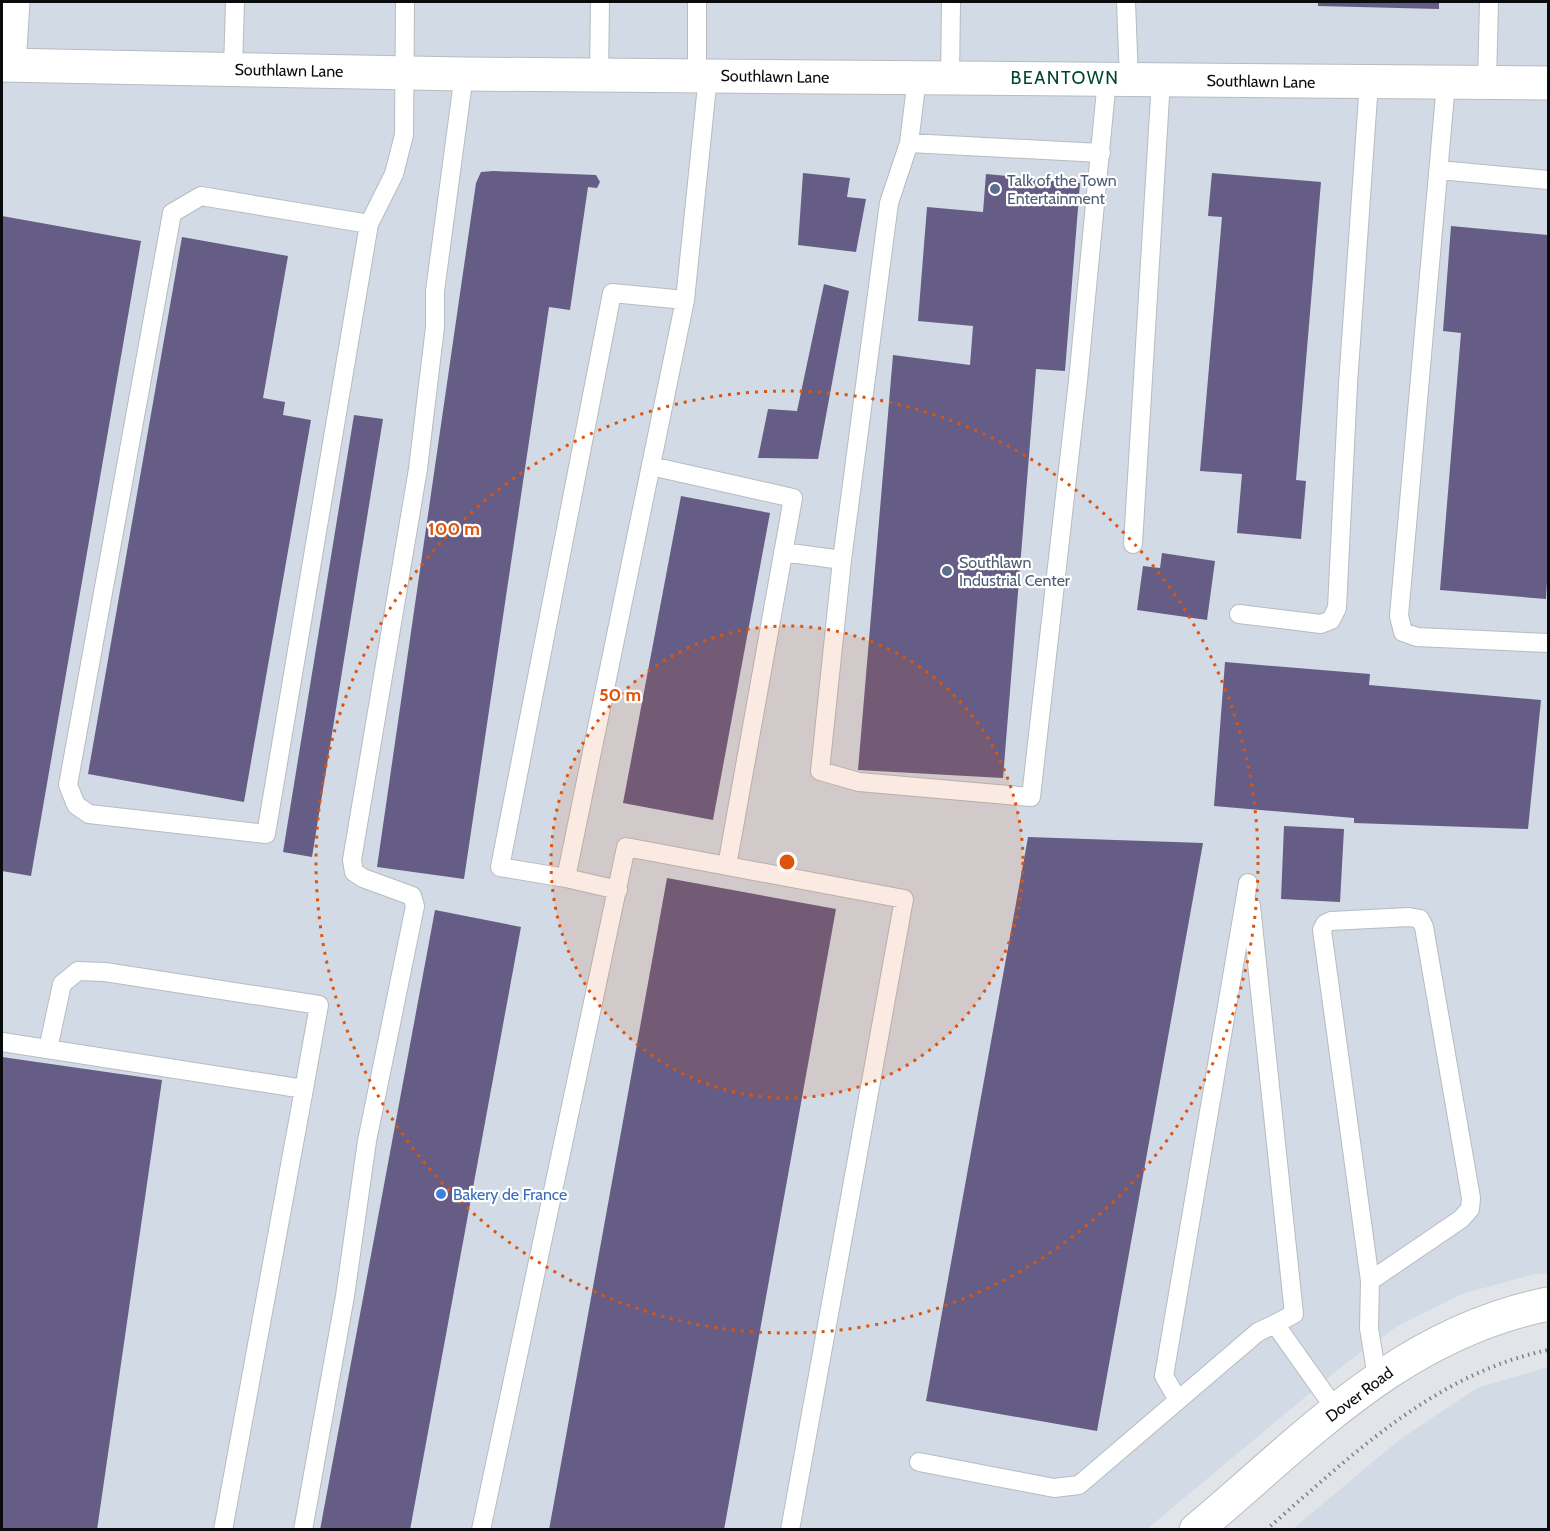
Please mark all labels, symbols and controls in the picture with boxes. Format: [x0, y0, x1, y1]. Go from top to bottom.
street label: Southlawn Lane [234, 60, 344, 81]
street label: Southlawn Lane [720, 66, 830, 87]
district label: BEANTOWN [1010, 67, 1120, 89]
street label: Southlawn Lane [1206, 71, 1316, 92]
place label: Talk of the Town Entertainment [1007, 171, 1117, 208]
marker: Talk of the Town Entertainment [988, 182, 1002, 196]
text: 100 m [428, 518, 480, 540]
place label: Southlawn Industrial Center [959, 553, 1071, 590]
marker: Southlawn Industrial Center [940, 564, 954, 578]
text: 50 m [599, 684, 641, 706]
centre of rings [777, 852, 797, 872]
place label: Bakery de France [453, 1185, 567, 1204]
marker: Bakery de France [434, 1187, 448, 1201]
street label: Dover Road [1322, 1363, 1397, 1426]

